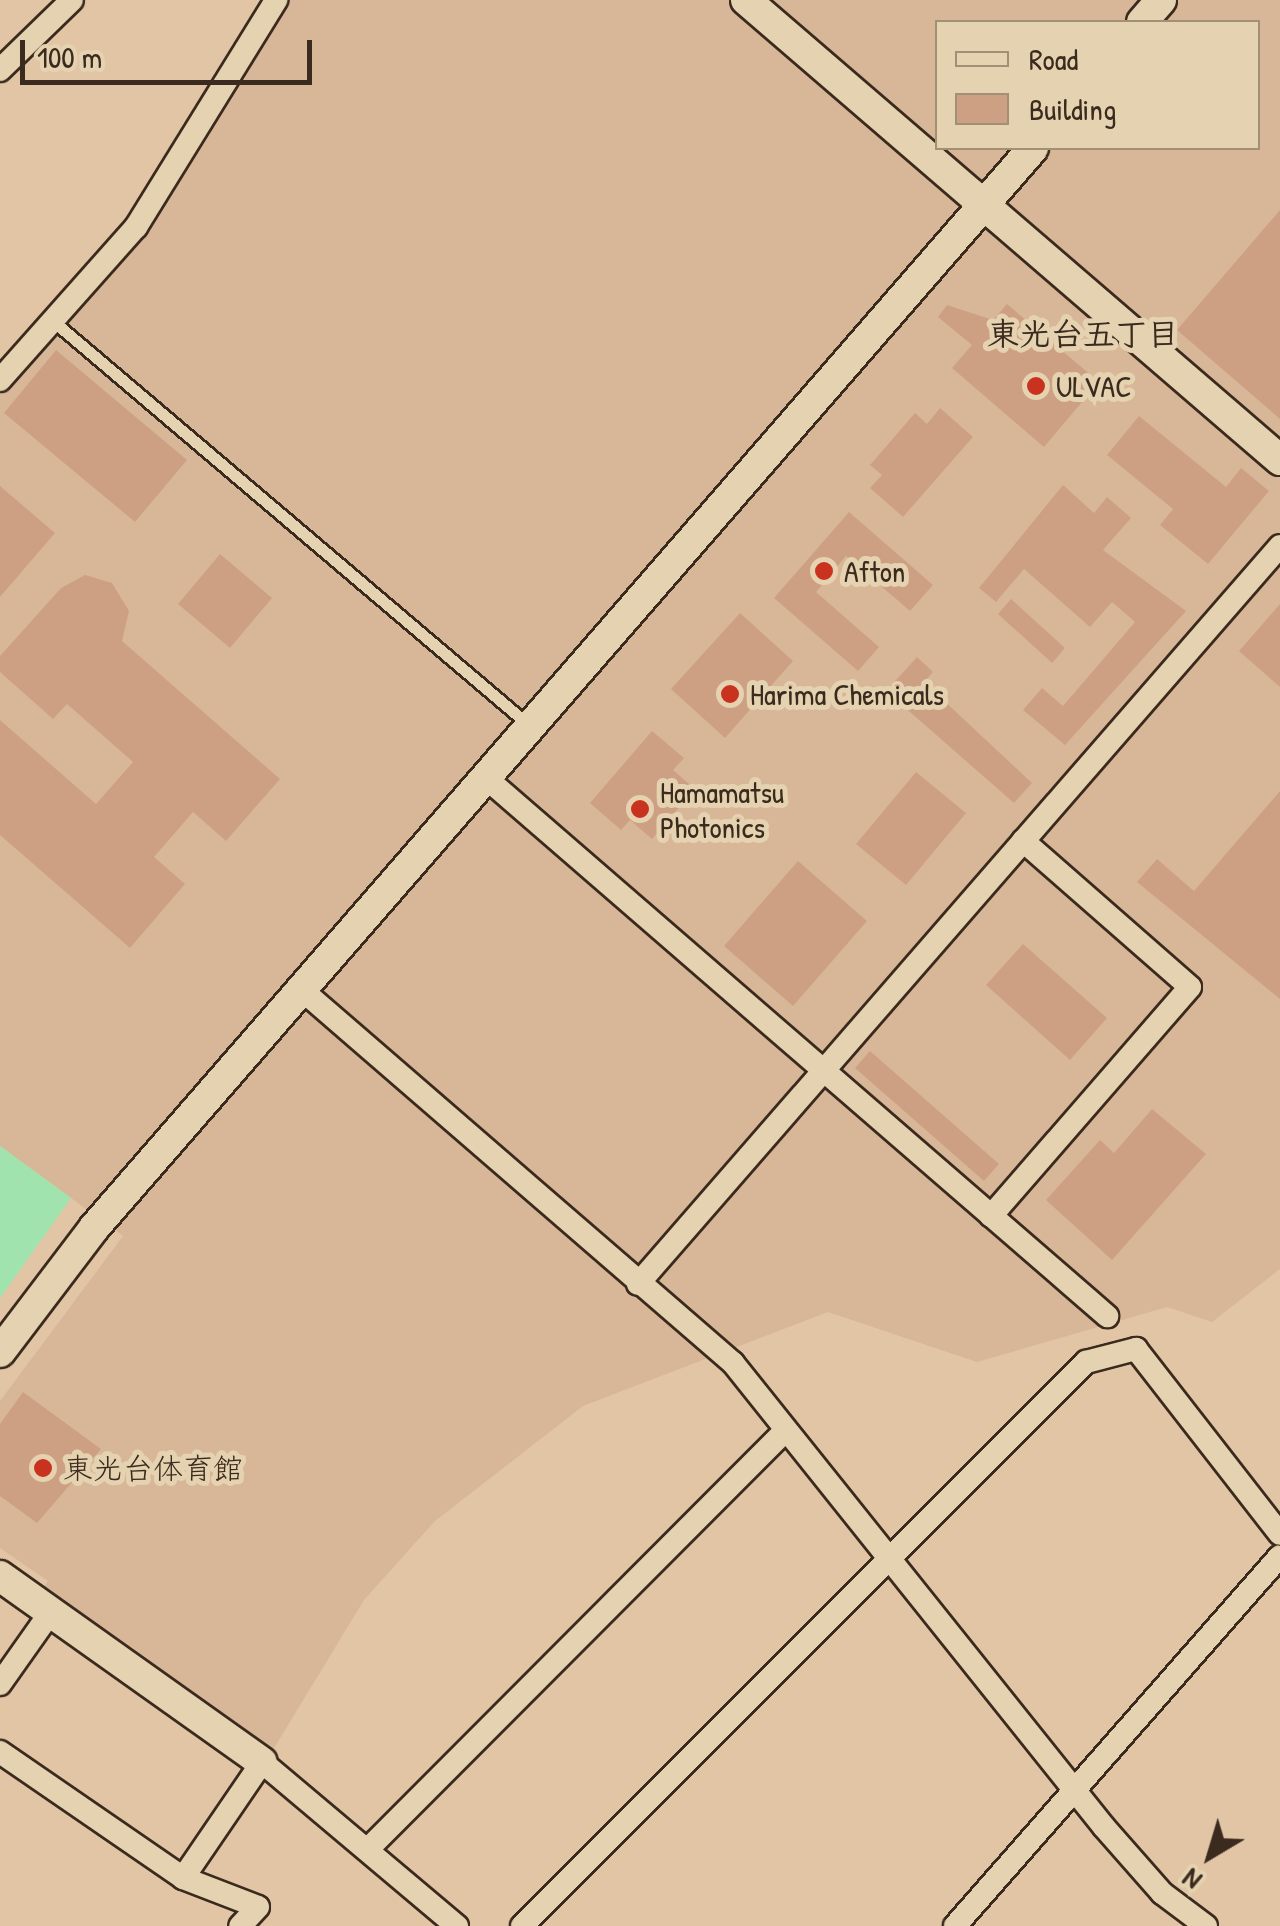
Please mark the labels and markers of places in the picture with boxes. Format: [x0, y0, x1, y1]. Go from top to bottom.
place label: ULVAC [1056, 368, 1132, 404]
marker: ULVAC [1025, 375, 1047, 397]
place label: Afton [844, 553, 905, 589]
marker: Afton [813, 560, 835, 582]
place label: Harima Chemicals [750, 676, 944, 712]
marker: Harima Chemicals [719, 683, 741, 705]
place label: Hamamatsu Photonics [660, 774, 784, 844]
marker: Hamamatsu Photonics [629, 798, 651, 820]
place label: 東光台体育館 [63, 1450, 243, 1486]
marker: 東光台体育館 [32, 1457, 54, 1479]

